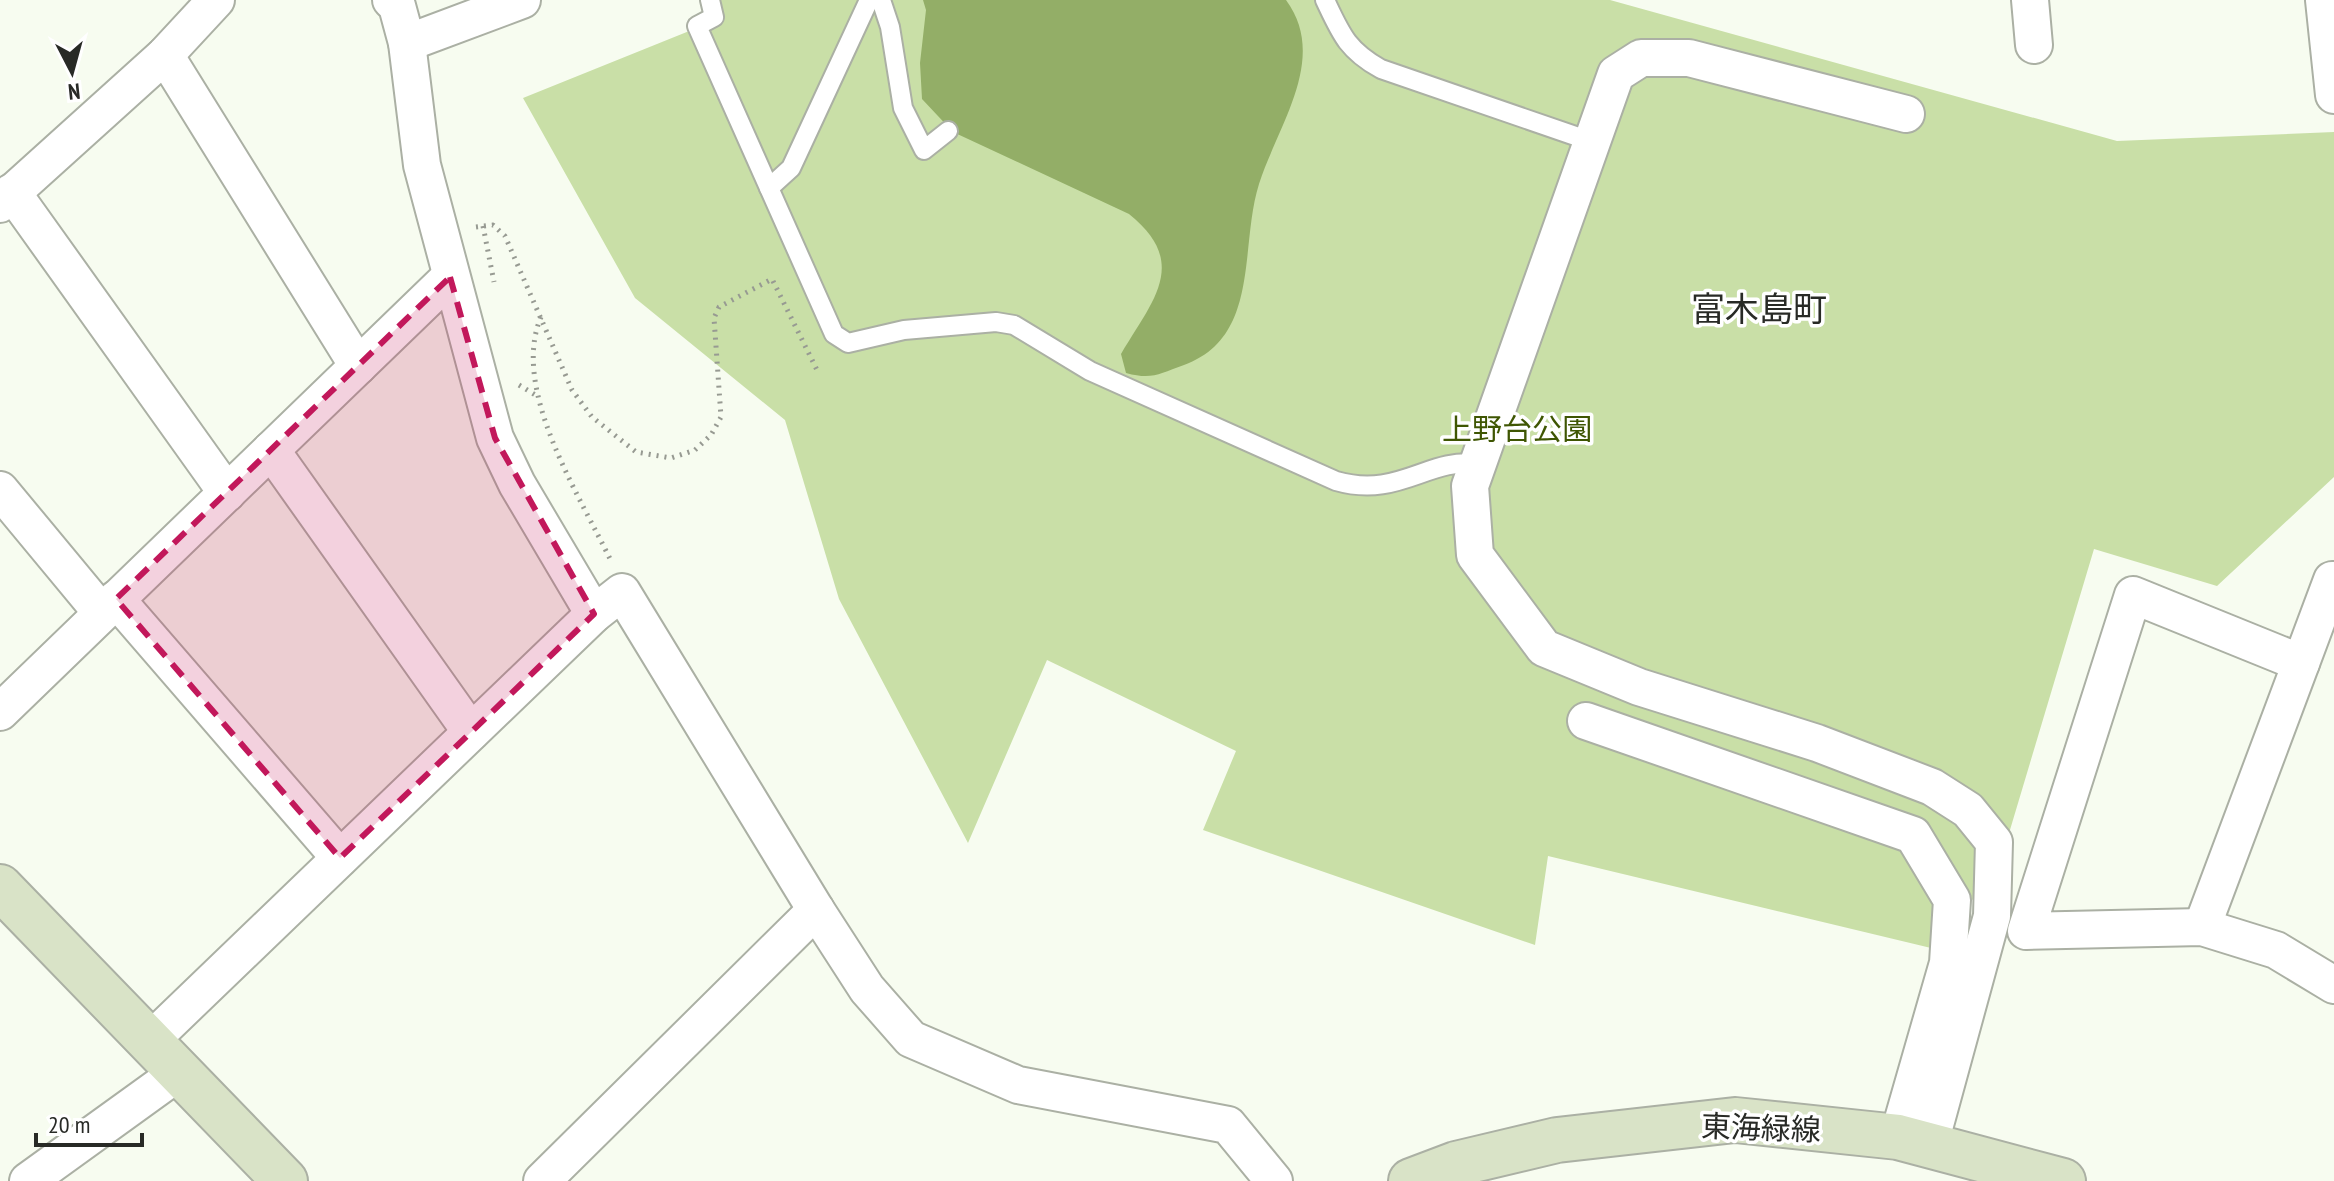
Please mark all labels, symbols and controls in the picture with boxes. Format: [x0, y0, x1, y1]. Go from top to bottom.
north arrow [32, 32, 112, 112]
text: N [67, 77, 81, 106]
district label: 富木島町 [1691, 286, 1827, 330]
park label: 上野台公園 [1442, 409, 1592, 448]
scale bar [36, 1097, 142, 1147]
street label: 東海緑線 [1700, 1105, 1822, 1149]
text: 20 m [48, 1109, 90, 1140]

